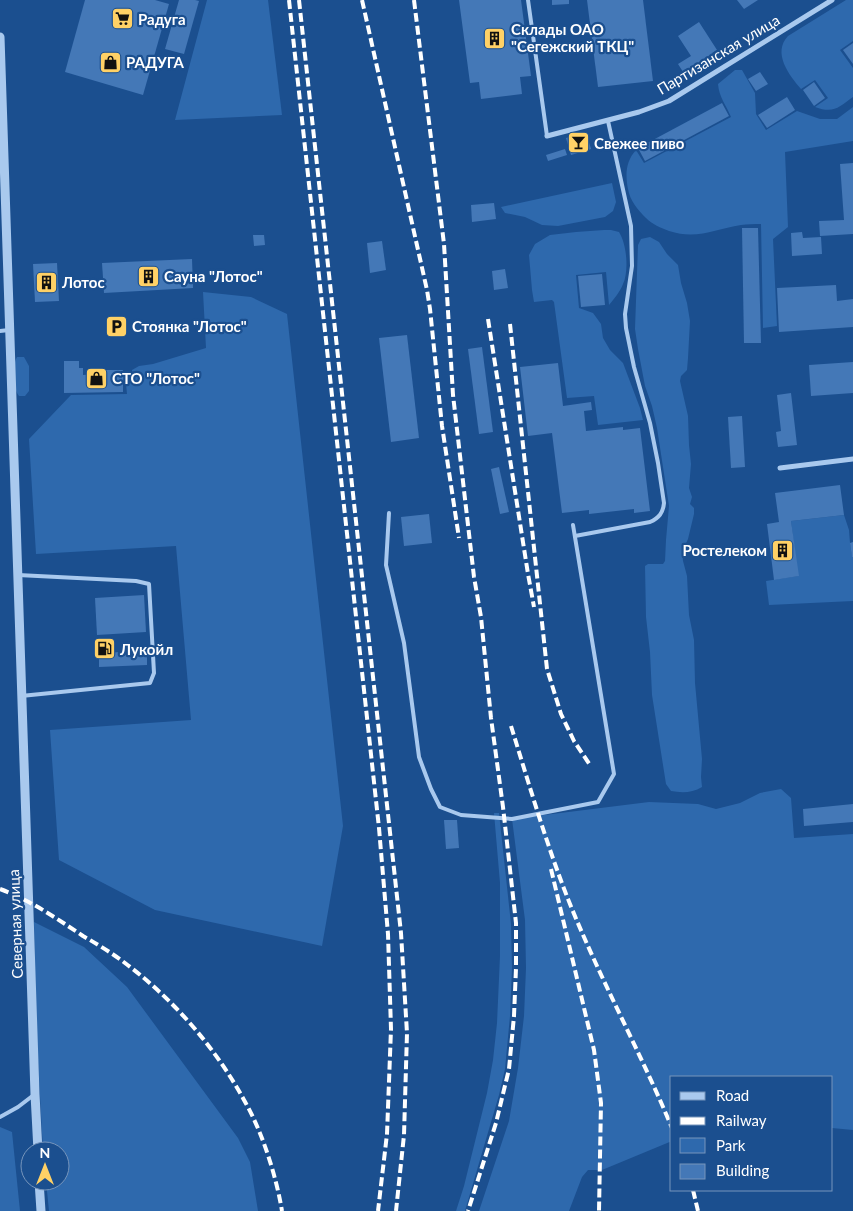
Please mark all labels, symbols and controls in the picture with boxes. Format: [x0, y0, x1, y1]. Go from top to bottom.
supermarket icon: Радуга [110, 7, 134, 31]
place label: Радуга [138, 10, 186, 28]
street label: Партизанская улица [653, 10, 783, 98]
place label: Склады ОАО "Сегежский ТКЦ" [511, 20, 634, 55]
building icon: Склады ОАО "Сегежский ТКЦ" [483, 26, 507, 50]
shop icon: РАДУГА [98, 50, 122, 74]
place label: РАДУГА [126, 53, 184, 71]
bar icon: Свежее пиво [566, 131, 590, 155]
place label: Свежее пиво [594, 134, 685, 152]
building icon: Сауна "Лотос" [136, 264, 160, 288]
place label: Сауна "Лотос" [164, 267, 263, 285]
building icon: Лотос [34, 270, 58, 294]
place label: Лотос [61, 273, 105, 291]
parking icon: Стоянка "Лотос" [104, 314, 128, 338]
place label: Стоянка "Лотос" [132, 317, 247, 335]
shop icon: СТО "Лотос" [84, 366, 108, 390]
place label: СТО "Лотос" [112, 369, 200, 387]
building icon: Ростелеком [771, 538, 795, 562]
place label: Ростелеком [683, 541, 767, 559]
fuel station icon: Лукойл [92, 637, 116, 661]
place label: Лукойл [119, 640, 173, 658]
street label: Северная улица [4, 869, 26, 979]
legend [670, 1076, 833, 1191]
text: Road [716, 1086, 749, 1104]
text: Railway [716, 1111, 767, 1129]
text: Park [716, 1136, 746, 1154]
north arrow [20, 1141, 70, 1191]
text: N [40, 1144, 50, 1161]
text: Building [716, 1161, 769, 1179]

